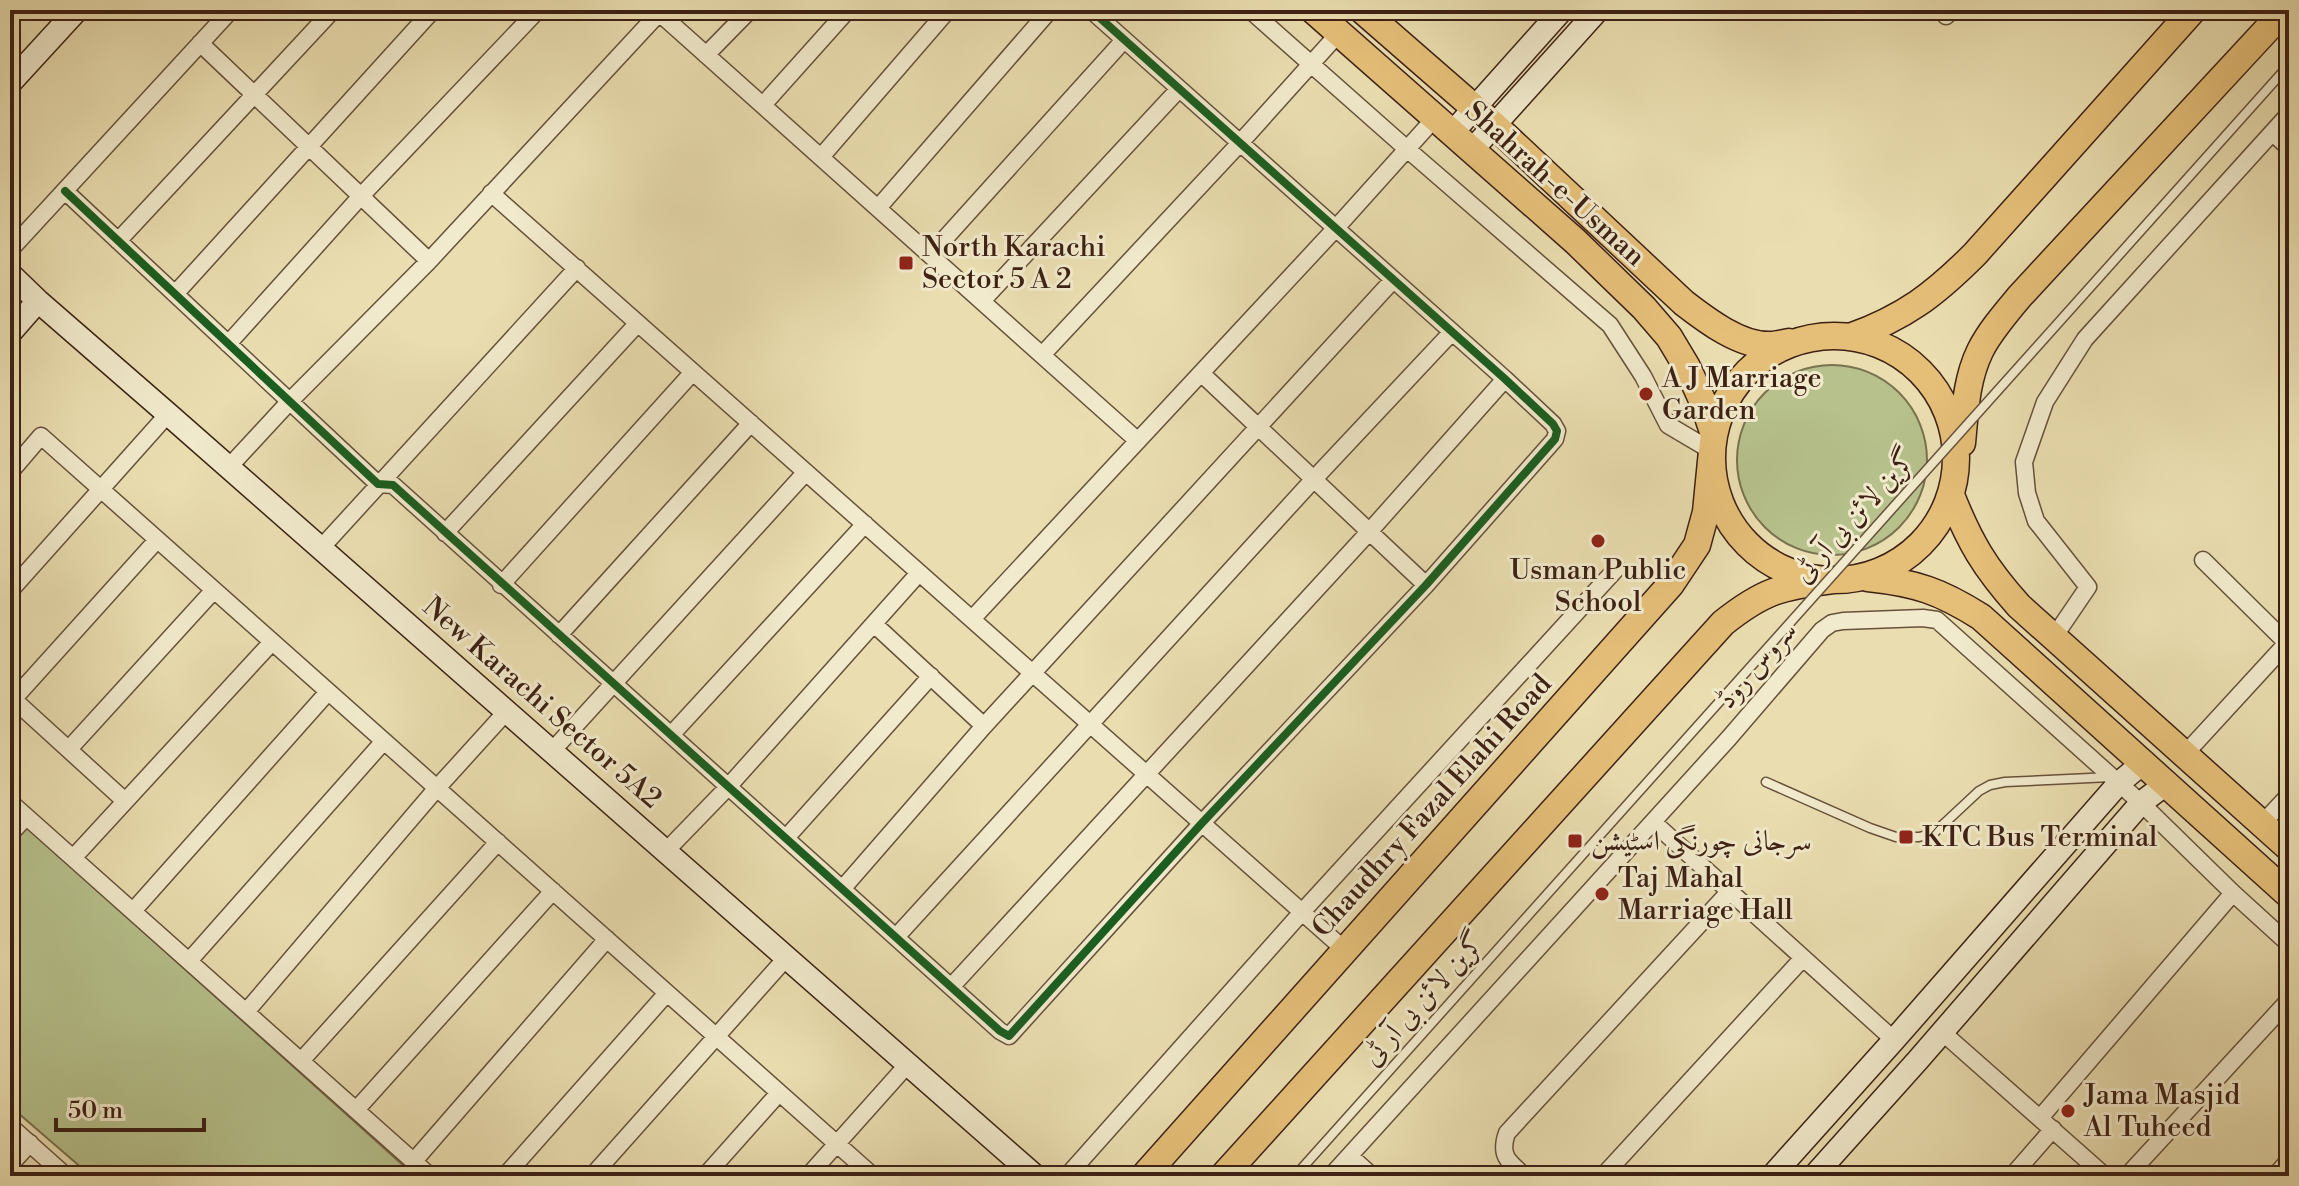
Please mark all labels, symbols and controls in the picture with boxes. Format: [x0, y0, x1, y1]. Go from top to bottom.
street label: Shahrah-e-Usman [1458, 94, 1653, 274]
place label: North Karachi Sector 5 A 2 [922, 230, 1106, 297]
marker: North Karachi Sector 5 A 2 [897, 254, 915, 272]
place label: A J Marriage Garden [1661, 361, 1822, 428]
marker: A J Marriage Garden [1637, 385, 1655, 403]
street label: گرین لائن بی آر ٹی [1784, 440, 1925, 591]
marker: Usman Public School [1589, 532, 1607, 550]
place label: Usman Public School [1510, 553, 1686, 620]
street label: New Karachi Sector 5A2 [415, 590, 669, 816]
street label: سروس روڈ [1709, 614, 1805, 716]
street label: Chaudhry Fazal Elahi Road [1305, 667, 1559, 945]
place label: KTC Bus Terminal [1922, 820, 2157, 855]
place label: سرجانی چورنگی اسٹیشن [1591, 824, 1812, 859]
marker: KTC Bus Terminal [1897, 828, 1915, 846]
marker: سرجانی چورنگی اسٹیشن [1566, 832, 1584, 850]
place label: Taj Mahal Marriage Hall [1618, 861, 1793, 928]
marker: Taj Mahal Marriage Hall [1593, 885, 1611, 903]
street label: گرین لائن بی آر ٹی [1353, 923, 1494, 1074]
place label: Jama Masjid Al Tuheed [2083, 1078, 2240, 1145]
scale bar [56, 1082, 204, 1132]
text: 50 m [68, 1096, 123, 1126]
marker: Jama Masjid Al Tuheed [2059, 1102, 2077, 1120]

